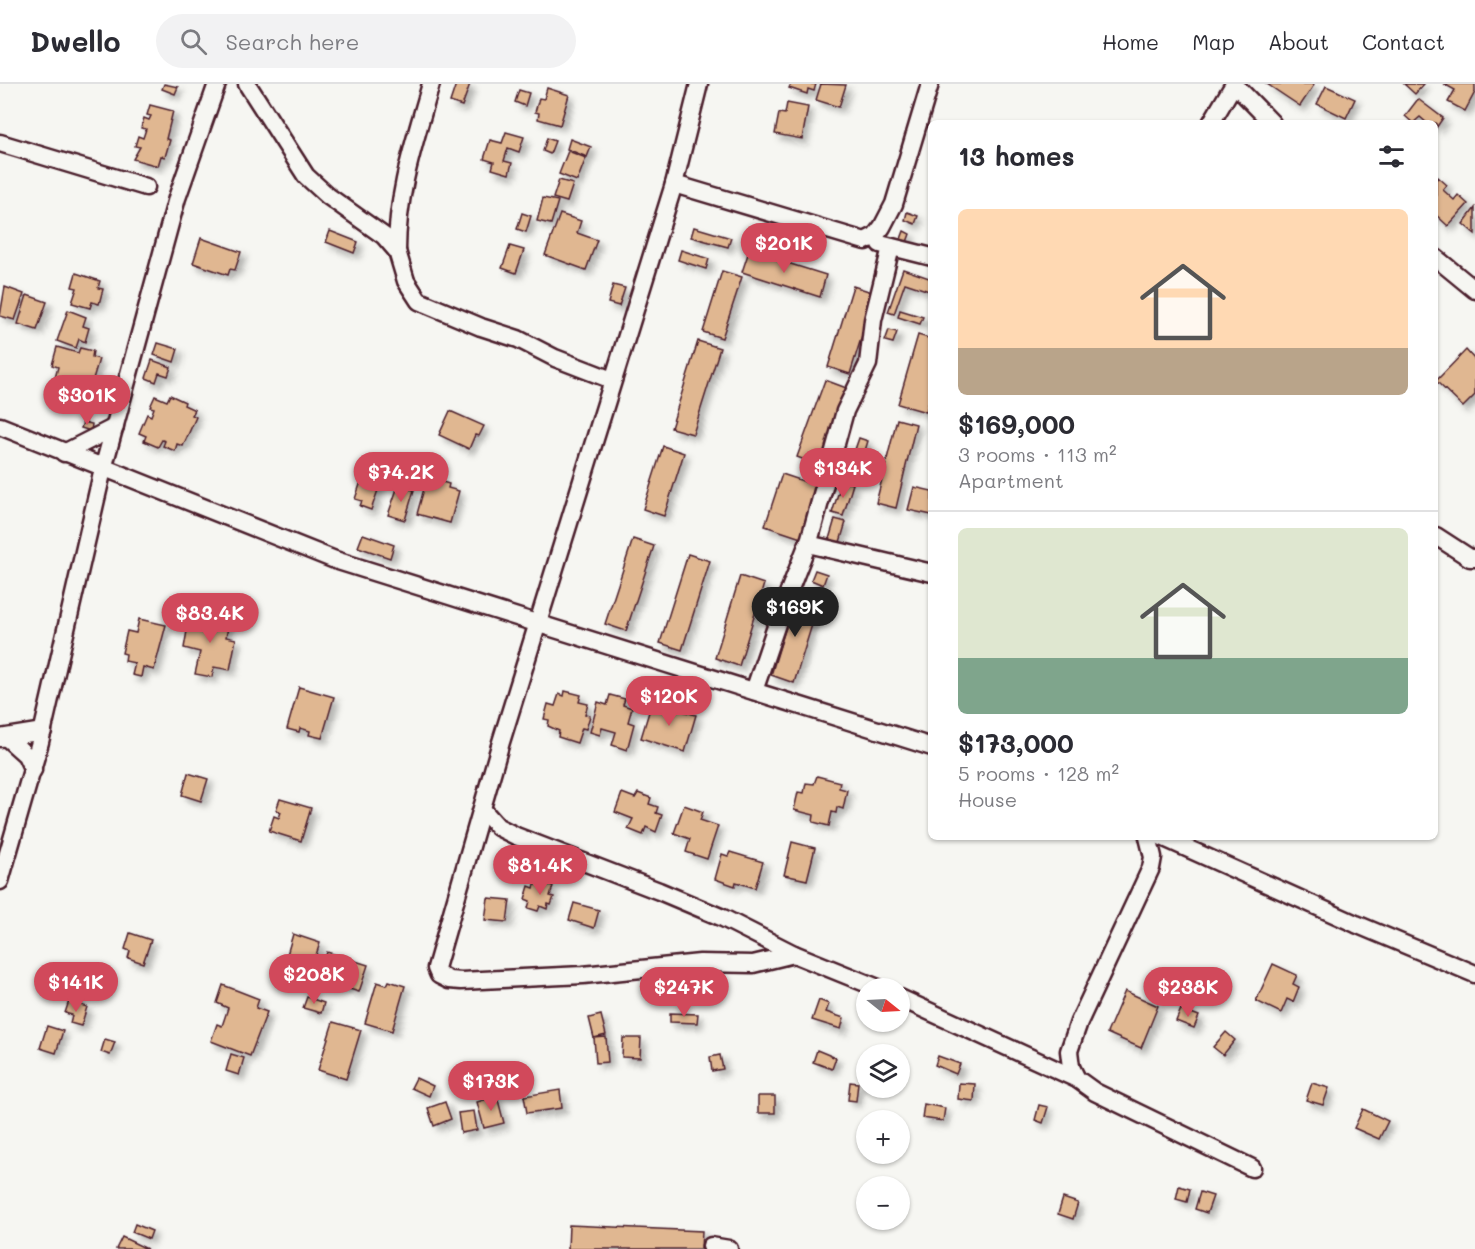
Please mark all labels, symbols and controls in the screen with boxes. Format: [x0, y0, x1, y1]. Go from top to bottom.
search box [156, 14, 576, 68]
text: Dwello [30, 23, 120, 59]
icon: search [177, 25, 210, 58]
text: Search here [225, 27, 359, 56]
text: Home [1102, 28, 1159, 55]
text: Map [1192, 28, 1235, 55]
text: About [1268, 28, 1329, 55]
text: Contact [1362, 28, 1445, 55]
text: 13 homes [958, 139, 1075, 173]
icon: filters [1375, 140, 1408, 173]
pin: $201K [742, 223, 826, 274]
text: $201K [755, 229, 813, 255]
icon: home [1129, 248, 1237, 356]
pin: $301K [45, 375, 129, 426]
text: $301K [57, 381, 117, 407]
text: $169,000 [958, 407, 1075, 441]
text: 3 rooms · 113 m² [958, 441, 1117, 467]
pin: $134K [801, 448, 885, 499]
pin: $74.2K [352, 452, 450, 503]
text: $134K [813, 454, 873, 480]
text: $74.2K [368, 458, 434, 484]
text: Apartment [958, 467, 1064, 493]
icon: home [1129, 567, 1237, 675]
pin: $169K [753, 587, 837, 638]
pin: $83.4K [161, 593, 259, 644]
text: $169K [766, 593, 824, 619]
text: $83.4K [176, 599, 244, 625]
pin: $120K [627, 676, 711, 727]
text: $120K [640, 682, 698, 708]
text: $173,000 [958, 726, 1074, 760]
text: 5 rooms · 128 m² [958, 760, 1119, 786]
text: House [958, 786, 1017, 812]
pin: $81.4K [491, 845, 589, 896]
text: $81.4K [507, 851, 573, 877]
pin: $208K [272, 954, 356, 1005]
text: $208K [283, 960, 345, 986]
pin: $141K [34, 962, 118, 1013]
pin: $247K [642, 967, 726, 1018]
pin: $238K [1146, 967, 1230, 1018]
text: $141K [48, 968, 104, 994]
text: $247K [654, 973, 714, 999]
text: $238K [1157, 973, 1219, 999]
north arrow [856, 978, 910, 1032]
map controls [856, 978, 910, 1230]
button: layers [856, 1044, 910, 1098]
pin: $173K [449, 1061, 533, 1112]
text: $173K [462, 1067, 520, 1093]
button: + [856, 1110, 910, 1164]
button: − [856, 1176, 910, 1230]

